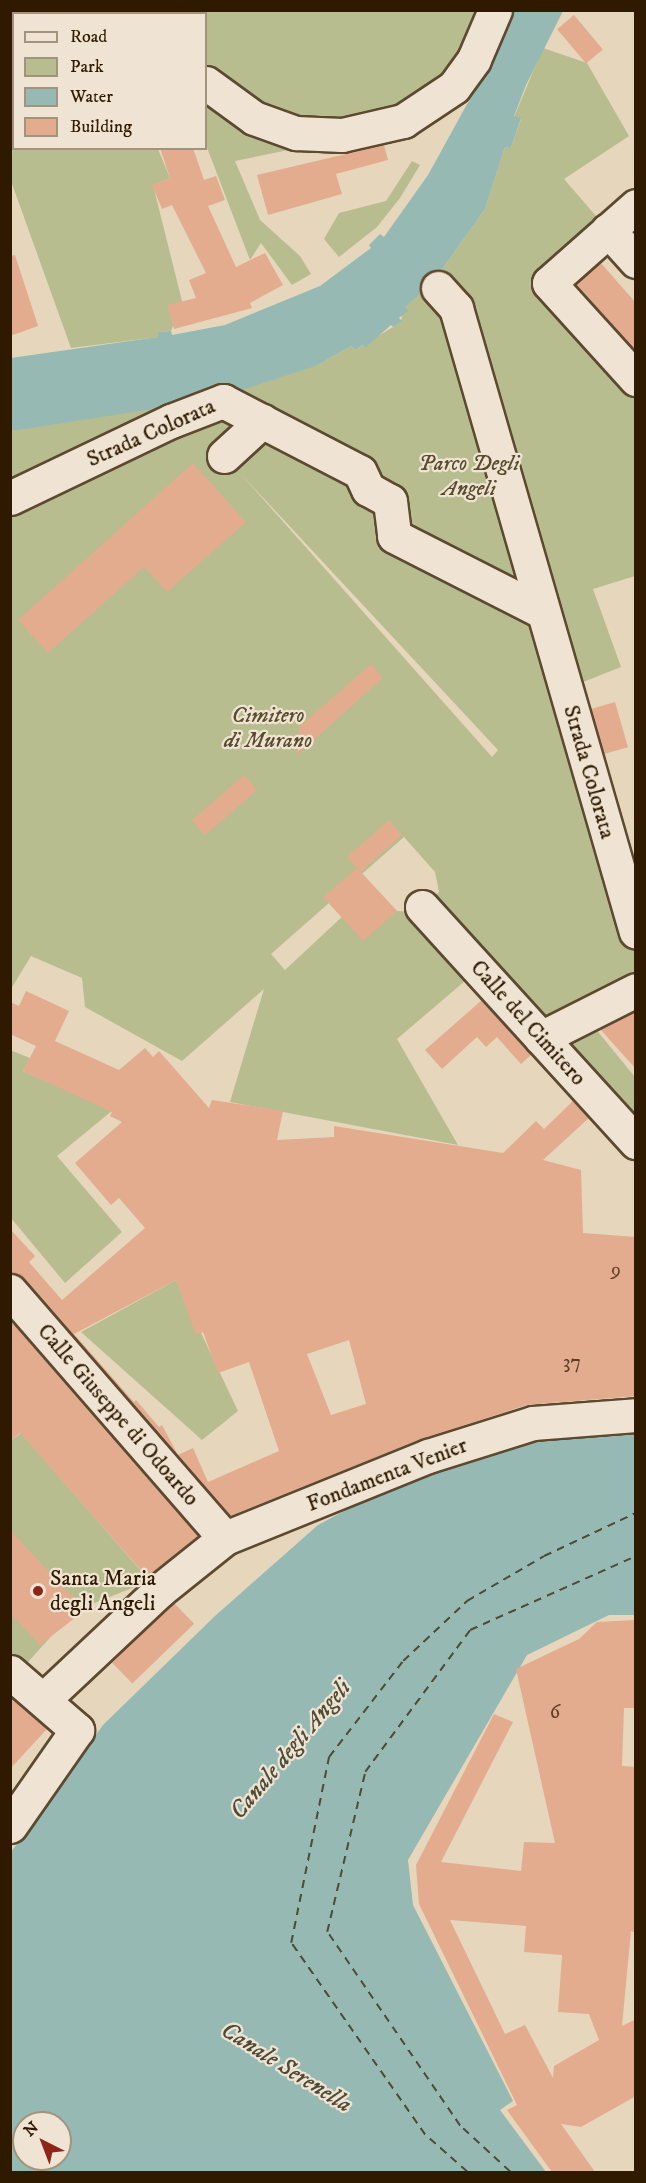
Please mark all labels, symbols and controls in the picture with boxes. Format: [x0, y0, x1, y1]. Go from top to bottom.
legend [12, 12, 207, 150]
text: Road [70, 26, 107, 48]
text: Park [70, 56, 104, 78]
text: Water [70, 86, 113, 108]
text: Building [70, 116, 132, 138]
street label: Strada Colorata [83, 393, 219, 473]
park label: Parco Degli Angeli [419, 450, 519, 502]
park label: Cimitero di Murano [224, 702, 312, 754]
street label: Strada Colorata [557, 702, 621, 842]
street label: Calle del Cimitero [465, 955, 591, 1091]
house number: 9 [611, 1258, 621, 1282]
street label: Calle Giuseppe di Odoardo [32, 1319, 204, 1511]
house number: 37 [563, 1350, 581, 1374]
street label: Fondamenta Venier [303, 1432, 471, 1518]
place label: Santa Maria degli Angeli [50, 1565, 156, 1616]
marker: Santa Maria degli Angeli [31, 1584, 45, 1598]
water label: Canale degli Angeli [224, 1674, 358, 1826]
house number: 6 [550, 1700, 560, 1724]
water label: Canale Serenella [215, 2016, 357, 2120]
north arrow [12, 2111, 72, 2171]
text: N [20, 2117, 43, 2141]

